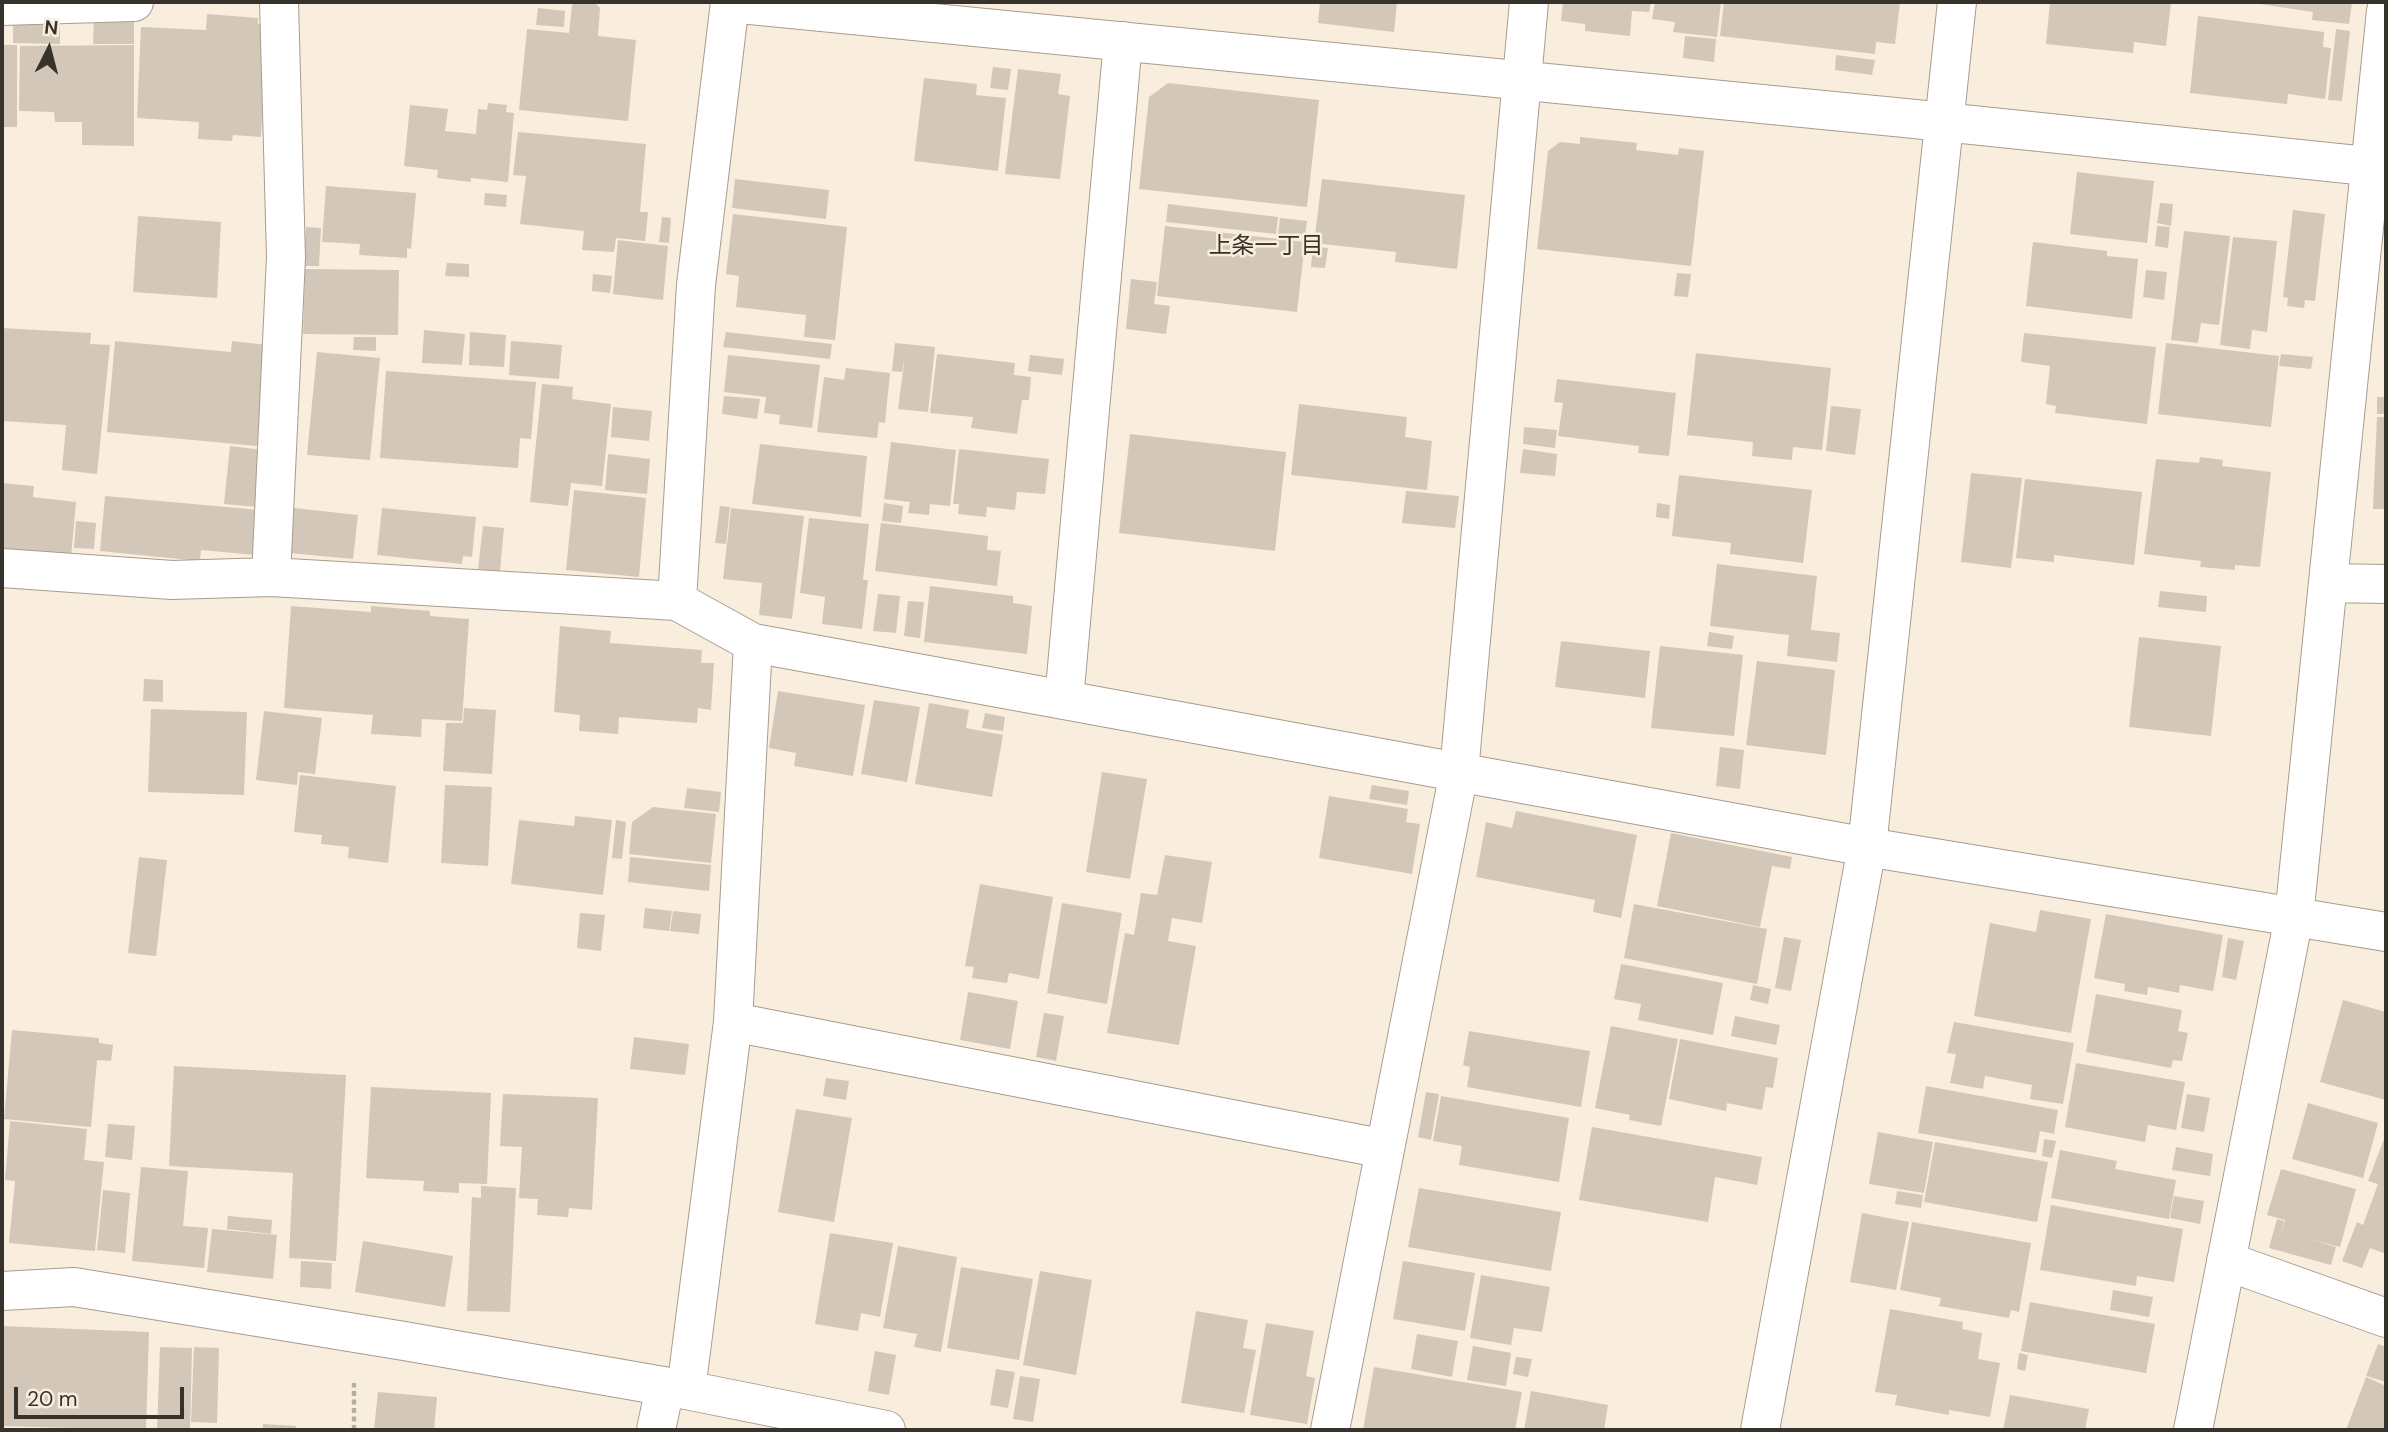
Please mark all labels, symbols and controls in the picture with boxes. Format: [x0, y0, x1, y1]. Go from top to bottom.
north arrow [14, 14, 84, 84]
text: N [43, 14, 59, 41]
district label: 上条一丁目 [1209, 233, 1323, 261]
scale bar [18, 1372, 187, 1416]
text: 20 m [27, 1385, 78, 1413]

